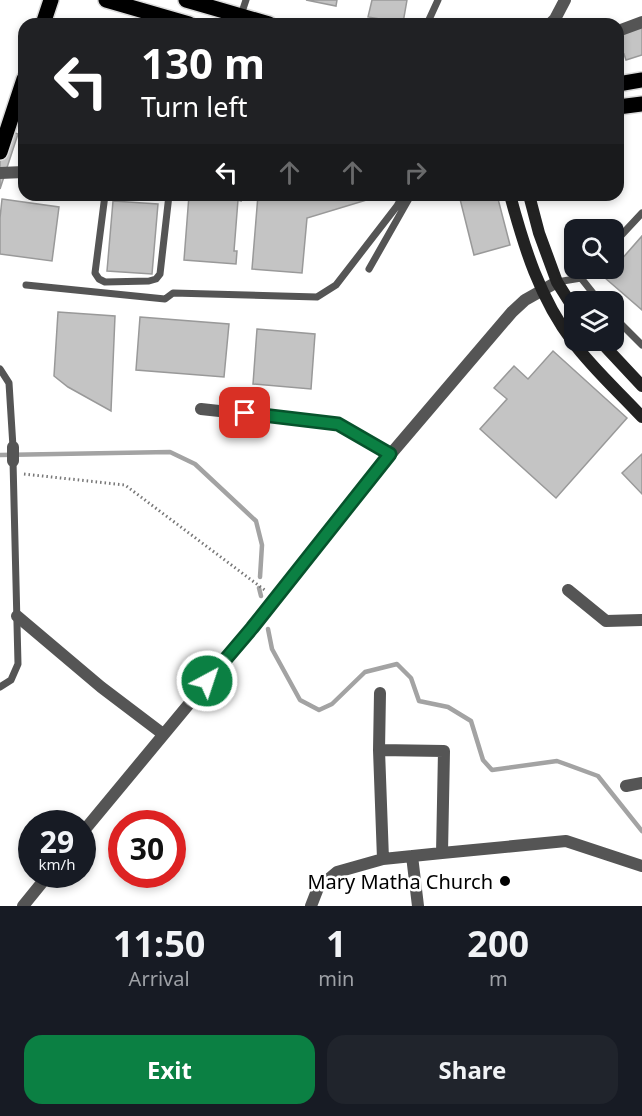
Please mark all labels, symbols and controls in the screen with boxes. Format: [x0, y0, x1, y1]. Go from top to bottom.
text: 130 m [141, 34, 265, 91]
icon: left [42, 42, 120, 120]
text: Turn left [141, 88, 247, 125]
icon: left [210, 156, 243, 189]
icon: ahead [273, 156, 306, 189]
icon: ahead [336, 156, 369, 189]
icon: right [399, 156, 432, 189]
map controls [564, 219, 624, 351]
button: search [564, 219, 624, 279]
button: layers [564, 291, 624, 351]
pin [219, 387, 270, 438]
icon: arrive [228, 396, 261, 429]
position arrow [175, 649, 239, 713]
speed limit sign: 30 [108, 810, 186, 888]
text: 29 [40, 821, 74, 862]
text: km/h [39, 854, 75, 874]
place label: Mary Matha Church [307, 868, 493, 895]
marker: Mary Matha Church [498, 874, 512, 888]
text: 11:50 [113, 919, 205, 968]
text: 1 [326, 919, 347, 968]
text: 200 [467, 919, 529, 968]
text: Arrival [129, 965, 190, 992]
text: min [318, 965, 354, 992]
text: m [489, 965, 508, 992]
button: Exit [24, 1035, 315, 1104]
button: Share [327, 1035, 618, 1104]

